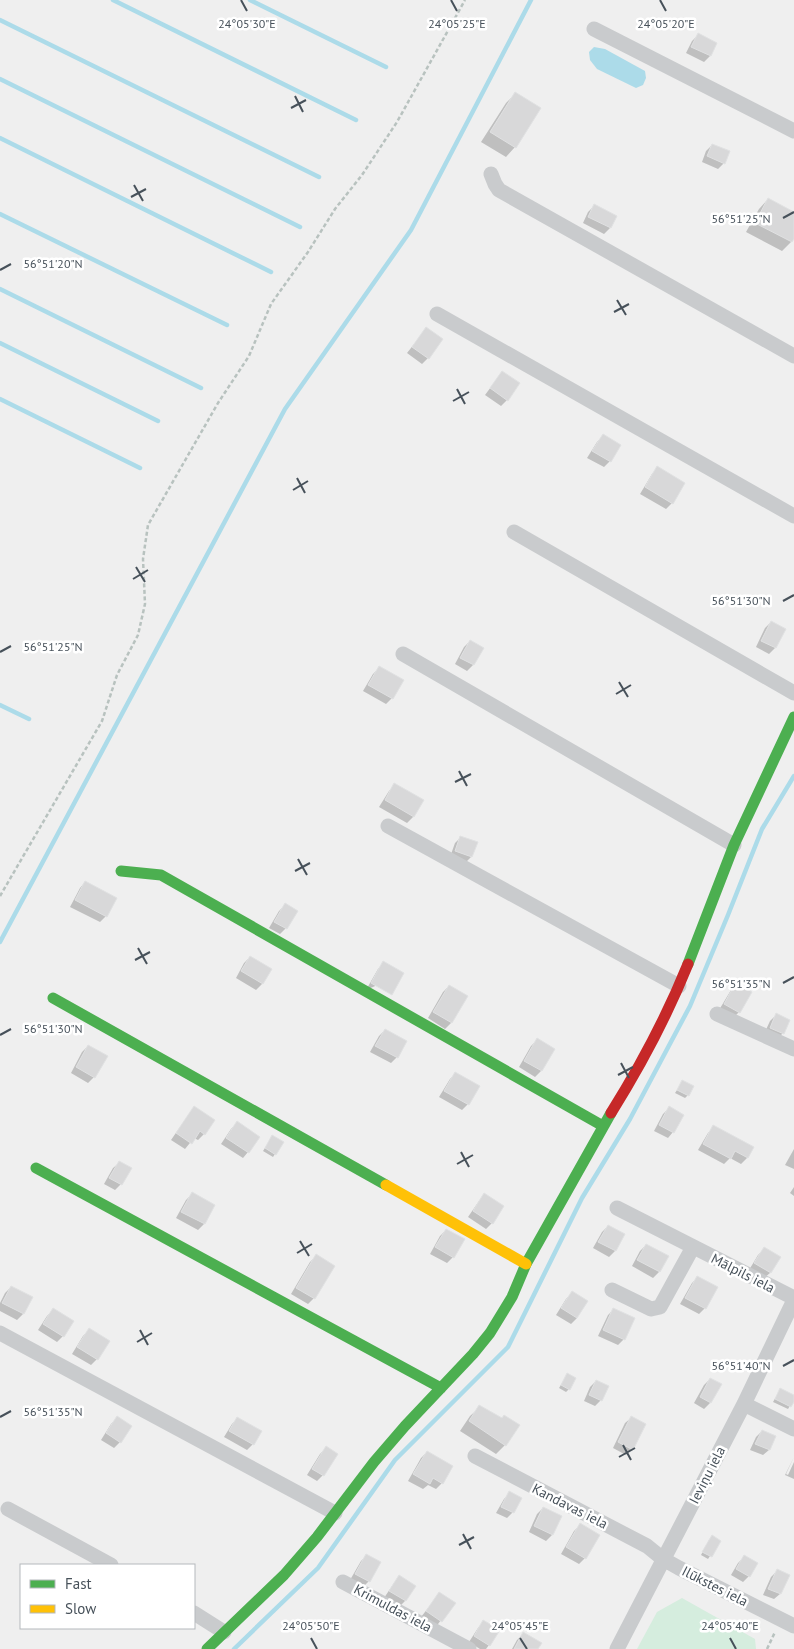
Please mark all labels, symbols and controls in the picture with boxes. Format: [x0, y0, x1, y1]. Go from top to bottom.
text: 24°05'30"E [218, 16, 276, 31]
text: 24°05'25"E [428, 16, 486, 31]
text: 24°05'20"E [637, 16, 695, 31]
text: 56°51'25"N [711, 211, 771, 226]
text: 56°51'20"N [23, 256, 83, 271]
text: 56°51'30"N [711, 593, 771, 608]
text: 56°51'25"N [23, 639, 83, 654]
text: 56°51'35"N [711, 976, 771, 991]
text: 56°51'30"N [23, 1021, 83, 1036]
street label: Mālpils iela [708, 1249, 778, 1297]
text: 56°51'40"N [711, 1358, 771, 1373]
text: 56°51'35"N [23, 1404, 83, 1419]
street label: Ieviņu iela [685, 1443, 729, 1507]
street label: Kandavas iela [529, 1479, 611, 1533]
street label: Ilūkstes iela [679, 1562, 751, 1610]
legend [20, 1564, 195, 1629]
text: Fast [65, 1574, 92, 1593]
street label: Krimuldas iela [351, 1580, 435, 1636]
text: Slow [65, 1599, 96, 1618]
text: 24°05'50"E [282, 1618, 340, 1633]
text: 24°05'45"E [491, 1618, 549, 1633]
text: 24°05'40"E [701, 1618, 759, 1633]

